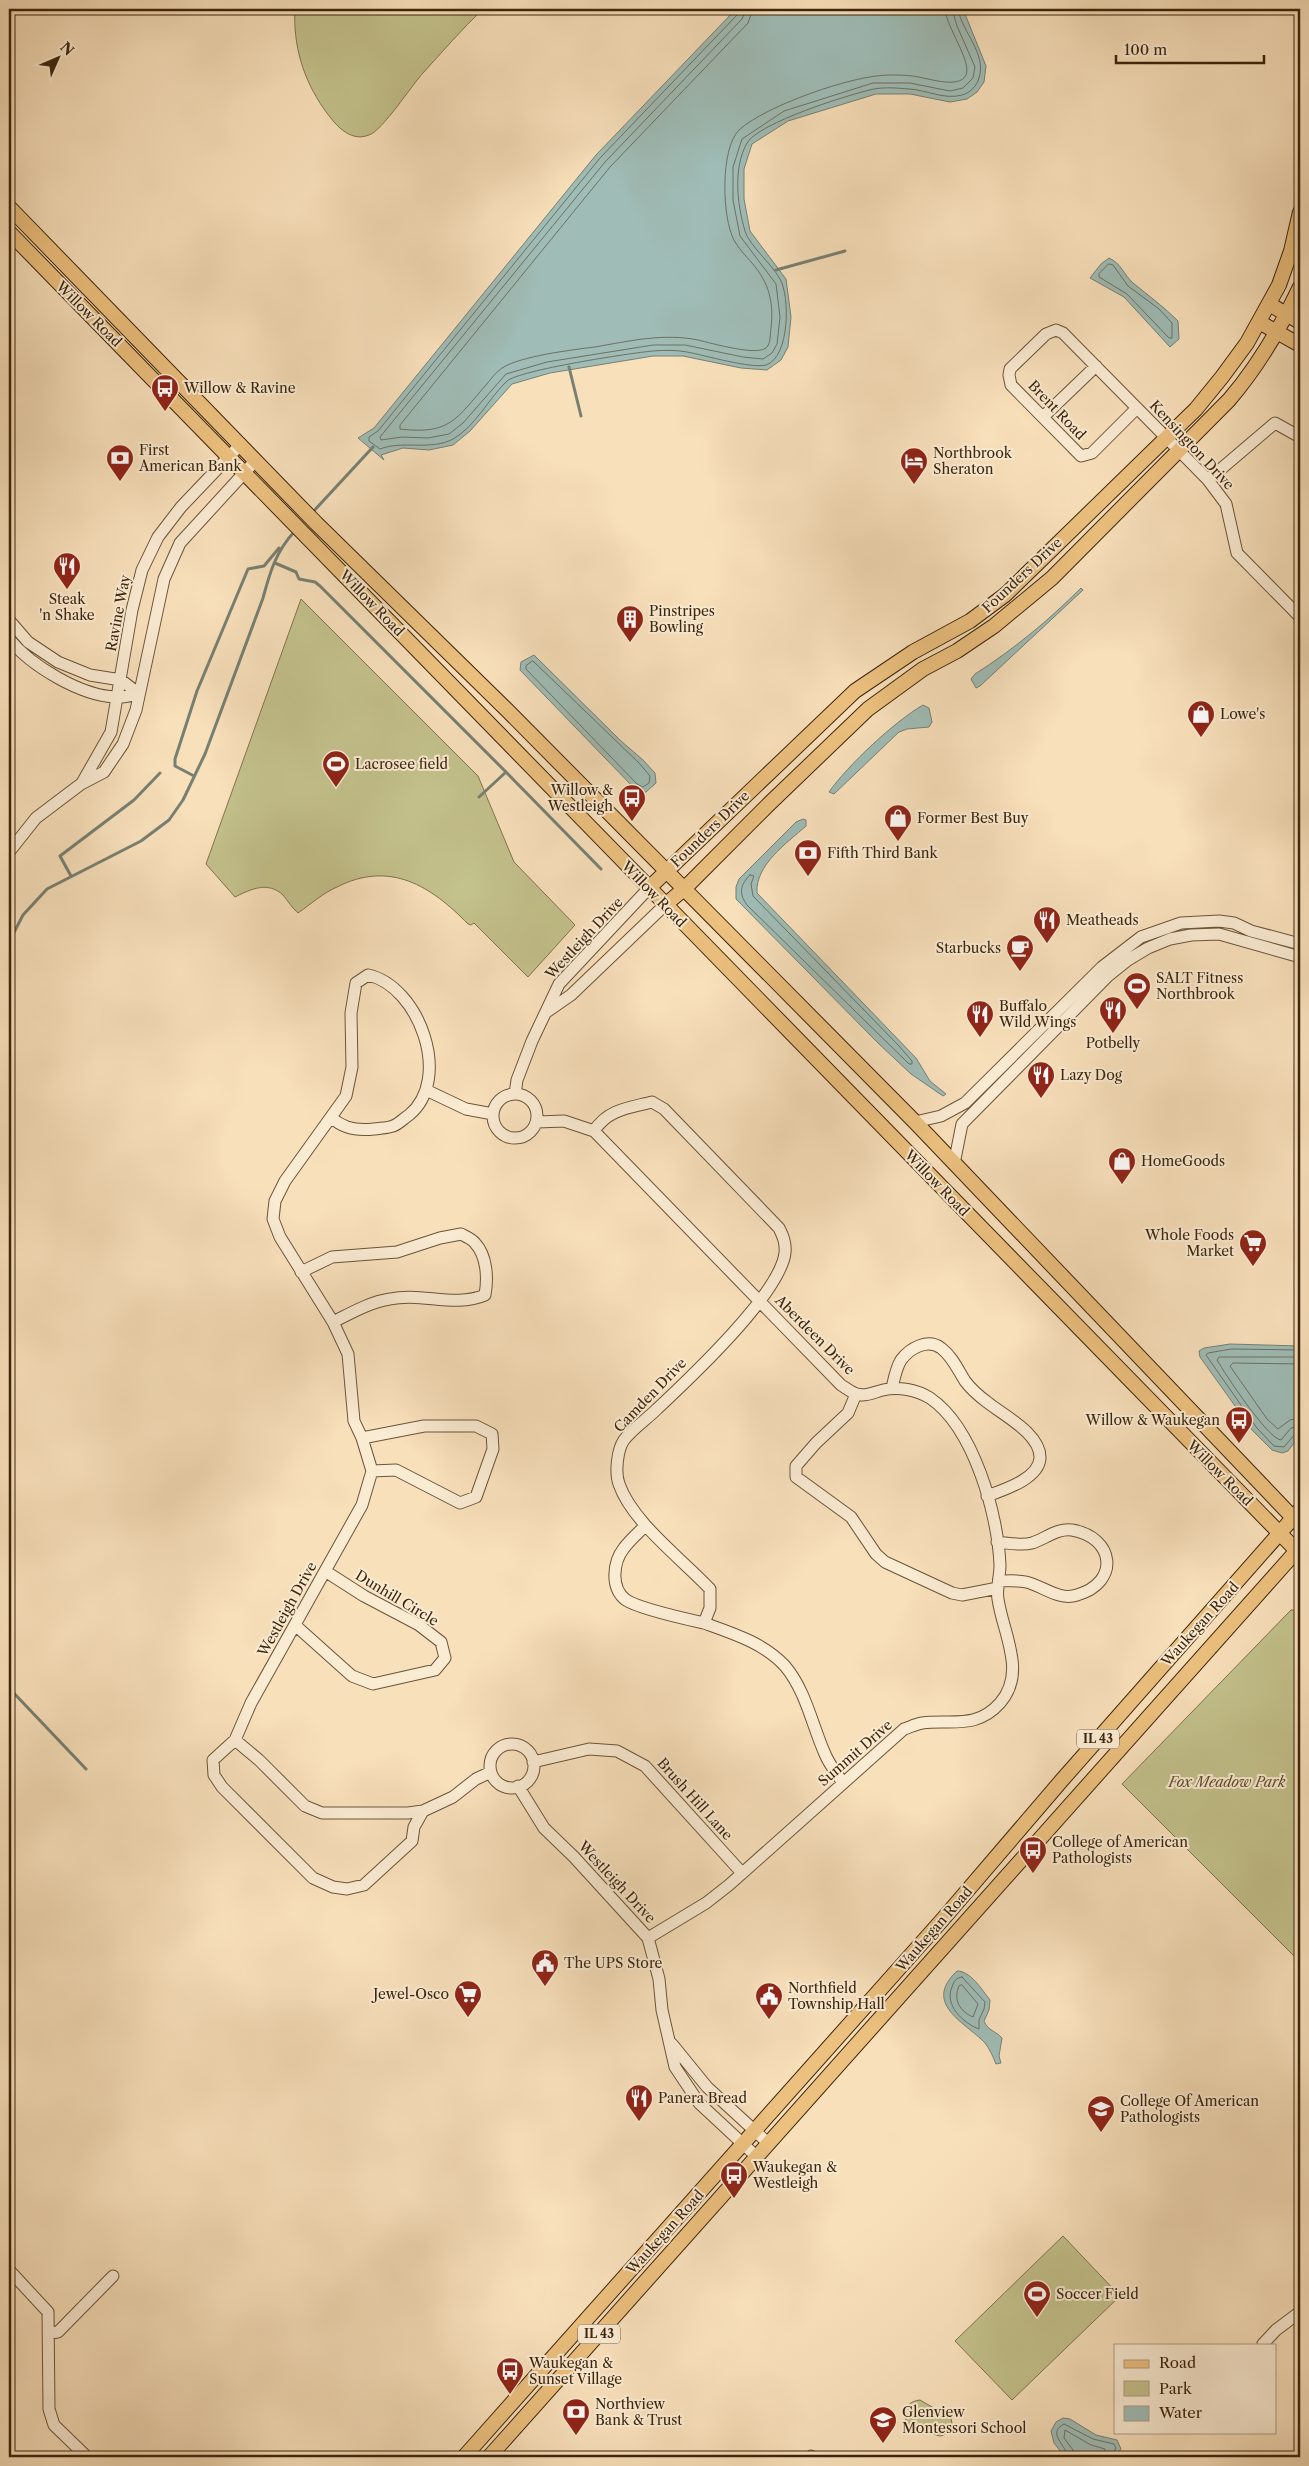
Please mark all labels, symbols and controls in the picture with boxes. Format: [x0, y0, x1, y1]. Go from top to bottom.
north arrow [32, 32, 82, 82]
scale bar [1116, 32, 1264, 64]
text: N [57, 38, 78, 59]
text: 100 m [1124, 40, 1167, 59]
street label: Willow Road [52, 277, 126, 351]
bus stop icon: Willow & Ravine [150, 373, 180, 412]
street label: Brent Road [1024, 377, 1090, 444]
place label: Willow & Ravine [183, 379, 296, 397]
street label: Kensington Drive [1146, 396, 1238, 494]
place label: First American Bank [138, 441, 243, 475]
bank icon: First American Bank [105, 443, 135, 482]
place label: Northbrook Sheraton [933, 444, 1013, 478]
hotel icon: Northbrook Sheraton [899, 446, 929, 485]
street label: Founders Drive [978, 533, 1066, 617]
restaurant icon: Steak 'n Shake [52, 551, 82, 590]
street label: Willow Road [335, 565, 409, 640]
street label: Ravine Way [102, 573, 134, 653]
place label: Steak 'n Shake [39, 590, 95, 624]
place label: Pinstripes Bowling [649, 602, 715, 636]
building icon: Pinstripes Bowling [615, 604, 645, 643]
shop icon: Lowe's [1186, 699, 1216, 738]
place label: Lowe's [1220, 705, 1265, 723]
sports icon: Lacrosee field [321, 749, 351, 788]
place label: Lacrosee field [355, 755, 449, 773]
place label: Willow & Westleigh [547, 781, 614, 815]
bus stop icon: Willow & Westleigh [617, 783, 647, 822]
street label: Founders Drive [667, 787, 753, 871]
shop icon: Former Best Buy [883, 803, 913, 842]
place label: Former Best Buy [917, 809, 1029, 827]
bank icon: Fifth Third Bank [793, 838, 823, 877]
place label: Fifth Third Bank [827, 844, 939, 862]
street label: Willow Road [617, 856, 691, 931]
street label: Westleigh Drive [541, 893, 627, 983]
restaurant icon: Meatheads [1032, 905, 1062, 944]
place label: Meatheads [1066, 911, 1139, 929]
cafe icon: Starbucks [1005, 933, 1035, 972]
place label: Starbucks [936, 939, 1001, 957]
place label: SALT Fitness Northbrook [1156, 969, 1243, 1003]
sports icon: SALT Fitness Northbrook [1122, 971, 1152, 1010]
restaurant icon: Potbelly [1098, 995, 1128, 1034]
place label: Buffalo Wild Wings [998, 997, 1076, 1031]
restaurant icon: Buffalo Wild Wings [965, 999, 995, 1038]
place label: Potbelly [1086, 1034, 1141, 1052]
restaurant icon: Lazy Dog [1026, 1060, 1056, 1099]
place label: Lazy Dog [1060, 1066, 1123, 1084]
street label: Willow Road [900, 1145, 974, 1220]
shop icon: HomeGoods [1107, 1146, 1137, 1185]
place label: HomeGoods [1141, 1152, 1225, 1170]
place label: Whole Foods Market [1144, 1226, 1234, 1260]
supermarket icon: Whole Foods Market [1238, 1228, 1268, 1267]
street label: Aberdeen Drive [771, 1291, 859, 1379]
street label: Camden Drive [610, 1354, 690, 1436]
bus stop icon: Willow & Waukegan [1224, 1405, 1254, 1444]
place label: Willow & Waukegan [1085, 1411, 1220, 1429]
street label: Willow Road [1183, 1436, 1257, 1510]
street label: Westleigh Drive [253, 1558, 321, 1660]
street label: Dunhill Circle [352, 1566, 442, 1630]
street label: Waukegan Road [1157, 1578, 1243, 1671]
street label: Summit Drive [814, 1716, 896, 1790]
road number: IL 43 [1077, 1730, 1119, 1748]
street label: Brush Hill Lane [653, 1754, 737, 1844]
park label: Fox Meadow Park [1168, 1773, 1286, 1791]
place label: College of American Pathologists [1052, 1833, 1188, 1867]
bus stop icon: College of American Pathologists [1018, 1835, 1048, 1874]
street label: Westleigh Drive [574, 1837, 660, 1927]
street label: Waukegan Road [891, 1882, 976, 1976]
public building icon: The UPS Store [530, 1948, 560, 1987]
place label: The UPS Store [564, 1954, 663, 1972]
supermarket icon: Jewel-Osco [453, 1979, 483, 2018]
place label: Northfield Township Hall [788, 1979, 885, 2013]
public building icon: Northfield Township Hall [754, 1981, 784, 2020]
place label: Jewel-Osco [371, 1985, 449, 2003]
restaurant icon: Panera Bread [624, 2083, 654, 2122]
place label: Panera Bread [658, 2089, 747, 2107]
place label: College Of American Pathologists [1120, 2092, 1259, 2126]
school or university icon: College Of American Pathologists [1086, 2094, 1116, 2133]
place label: Waukegan & Westleigh [752, 2158, 838, 2192]
bus stop icon: Waukegan & Westleigh [719, 2160, 749, 2199]
street label: Waukegan Road [622, 2186, 708, 2279]
sports icon: Soccer Field [1022, 2279, 1052, 2318]
place label: Soccer Field [1056, 2285, 1139, 2303]
road number: IL 43 [578, 2324, 620, 2344]
legend [1114, 2344, 1276, 2434]
text: Road [1159, 2353, 1196, 2372]
place label: Waukegan & Sunset Village [528, 2354, 622, 2388]
bus stop icon: Waukegan & Sunset Village [495, 2356, 525, 2395]
text: Park [1159, 2379, 1193, 2398]
place label: Northview Bank & Trust [595, 2395, 682, 2429]
bank icon: Northview Bank & Trust [561, 2397, 591, 2436]
place label: Glenview Montessori School [902, 2403, 1026, 2437]
text: Water [1158, 2403, 1203, 2422]
school or university icon: Glenview Montessori School [868, 2405, 898, 2444]

